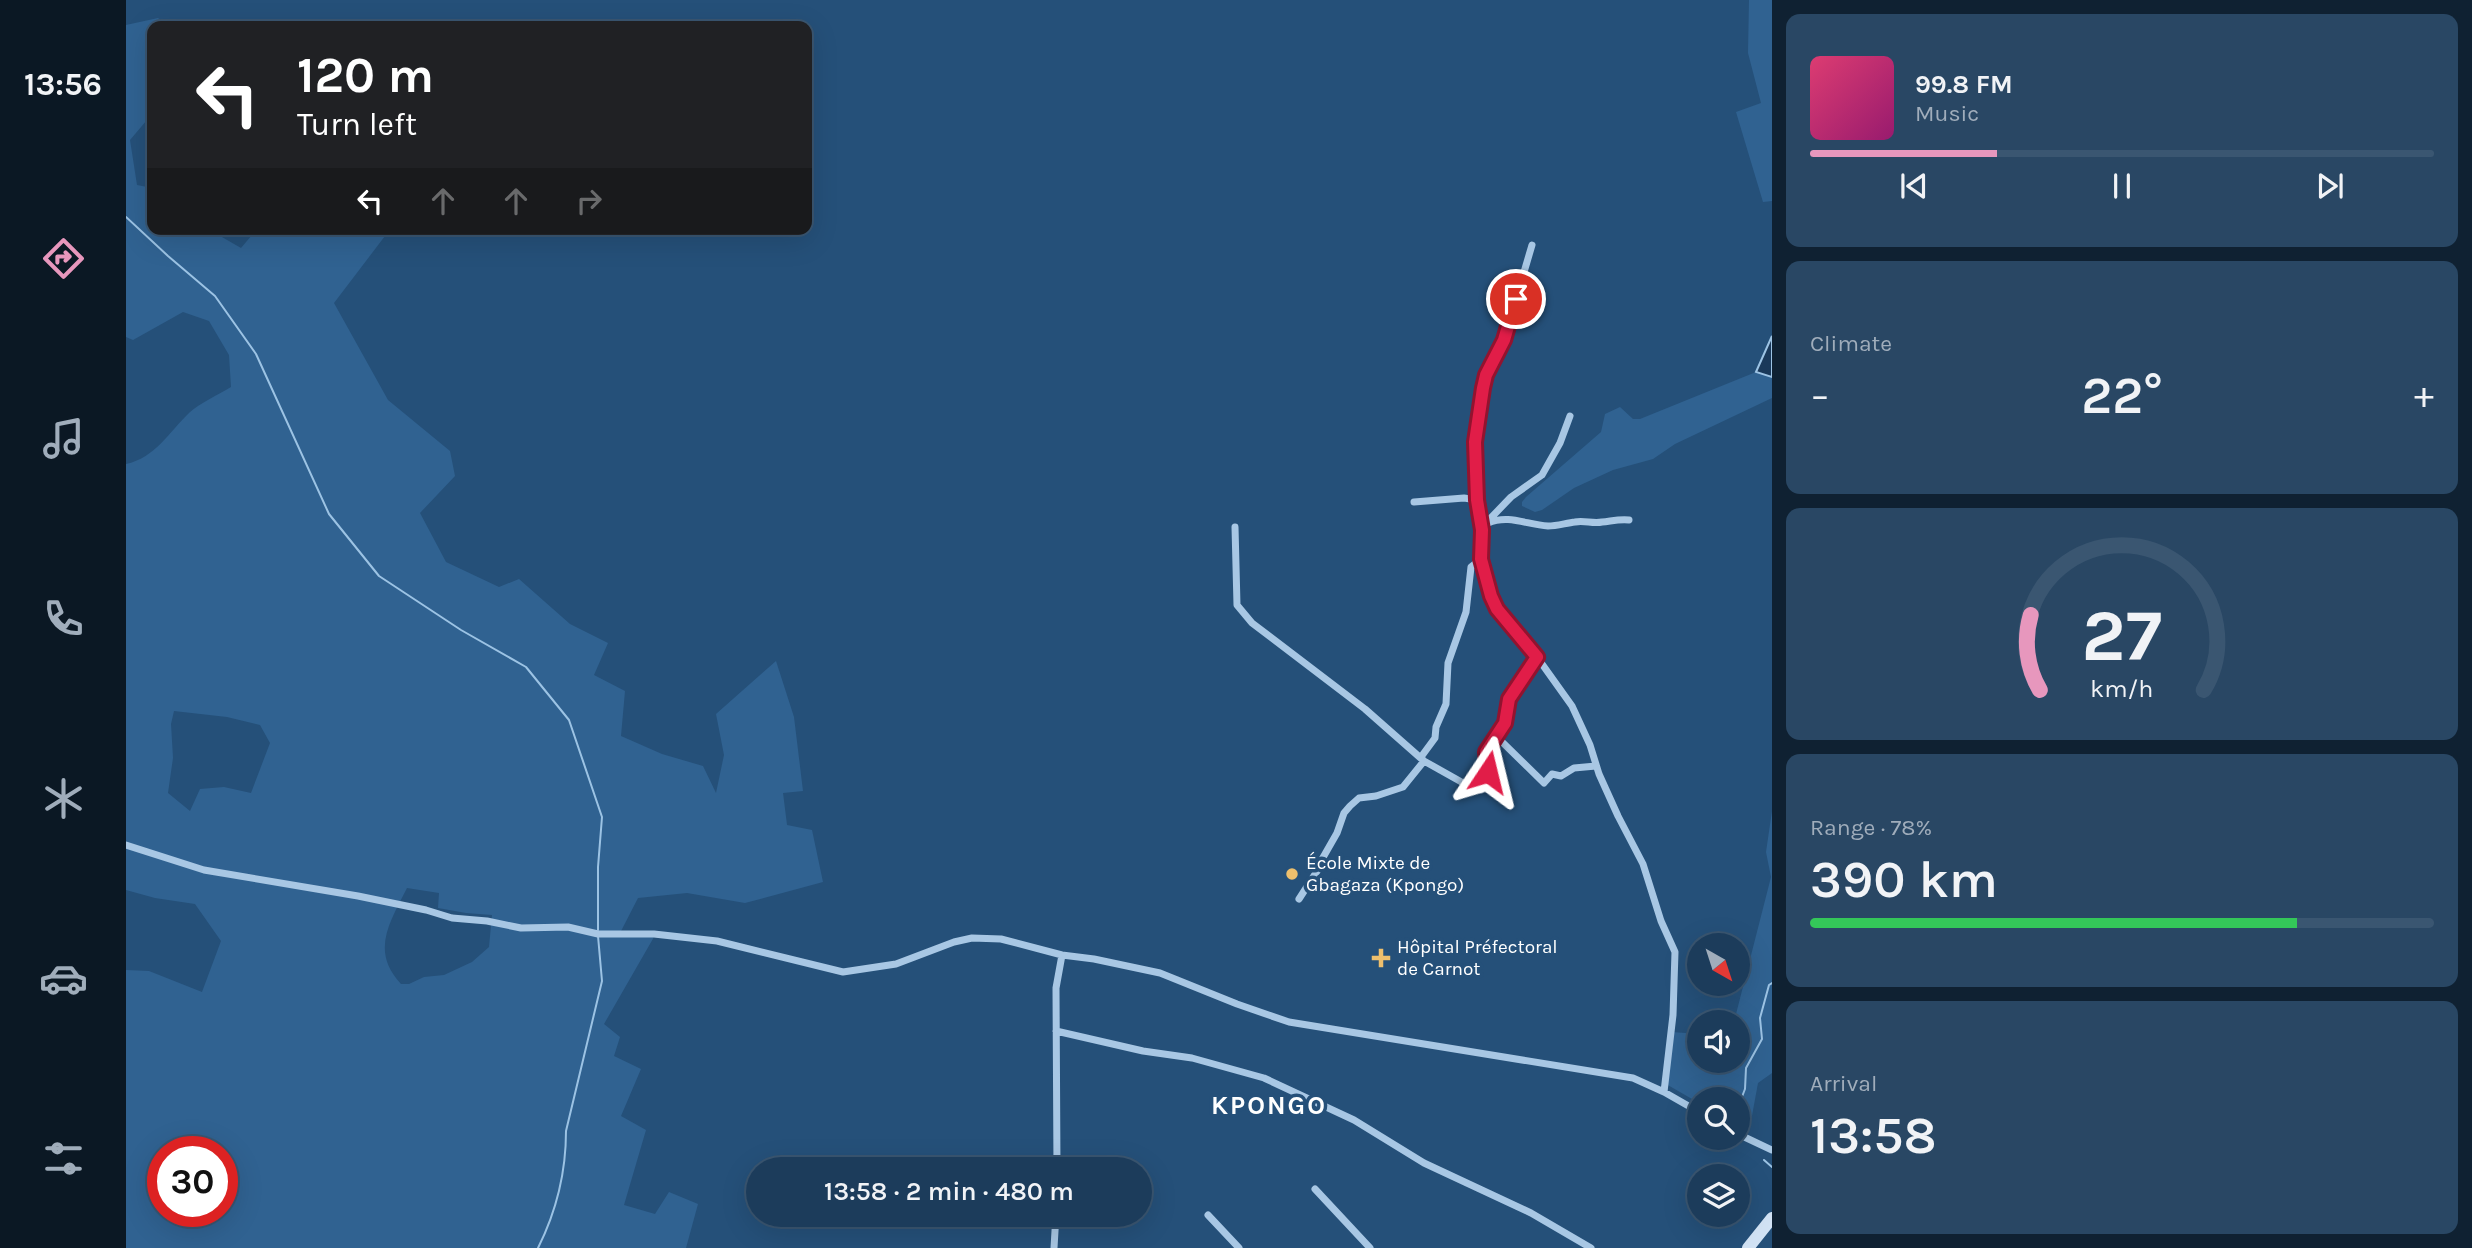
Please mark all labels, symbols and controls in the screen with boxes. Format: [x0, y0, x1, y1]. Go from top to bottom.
text: 120 m [297, 47, 434, 104]
icon: left [182, 49, 273, 140]
text: 13:56 [24, 66, 102, 103]
text: 99.8 FM [1915, 69, 2013, 100]
text: Music [1915, 100, 1979, 127]
text: Turn left [297, 106, 417, 143]
icon: previous [1895, 167, 1933, 205]
icon: pause [2103, 167, 2141, 205]
icon: next [2311, 167, 2349, 205]
icon: left [351, 182, 389, 220]
icon: ahead [424, 182, 462, 220]
icon: ahead [497, 182, 535, 220]
icon: right [570, 182, 608, 220]
icon: directions [39, 234, 88, 283]
pin [1486, 269, 1546, 329]
icon: arrive [1497, 280, 1535, 318]
text: Climate [1810, 330, 1892, 357]
text: 22° [2081, 365, 2163, 426]
text: − [1810, 373, 1830, 418]
text: + [2414, 373, 2434, 418]
icon: music [39, 414, 88, 463]
text: 27 [2082, 593, 2162, 678]
icon: phone [39, 594, 88, 643]
text: km/h [2090, 674, 2154, 703]
position arrow [1451, 735, 1525, 809]
icon: climate [39, 774, 88, 823]
text: Range · 78% [1810, 814, 1932, 841]
text: 390 km [1810, 849, 1998, 910]
place label: École Mixte de Gbagaza (Kpongo) [1306, 851, 1464, 896]
marker: École Mixte de Gbagaza (Kpongo) [1284, 866, 1300, 882]
north arrow [1687, 933, 1750, 996]
map controls [1687, 933, 1750, 1227]
place label: Hôpital Préfectoral de Carnot [1397, 936, 1558, 980]
marker: Hôpital Préfectoral de Carnot [1371, 948, 1391, 968]
icon: car [39, 954, 88, 1003]
button: sound [1687, 1010, 1750, 1073]
text: Arrival [1810, 1070, 1877, 1097]
button: search [1687, 1087, 1750, 1150]
district label: KPONGO [1211, 1090, 1327, 1121]
text: 13:58 [1810, 1105, 1937, 1166]
icon: filters [39, 1134, 88, 1183]
speed limit sign: 30 [147, 1136, 238, 1227]
button: layers [1687, 1164, 1750, 1227]
text: 13:58 · 2 min · 480 m [824, 1176, 1074, 1207]

